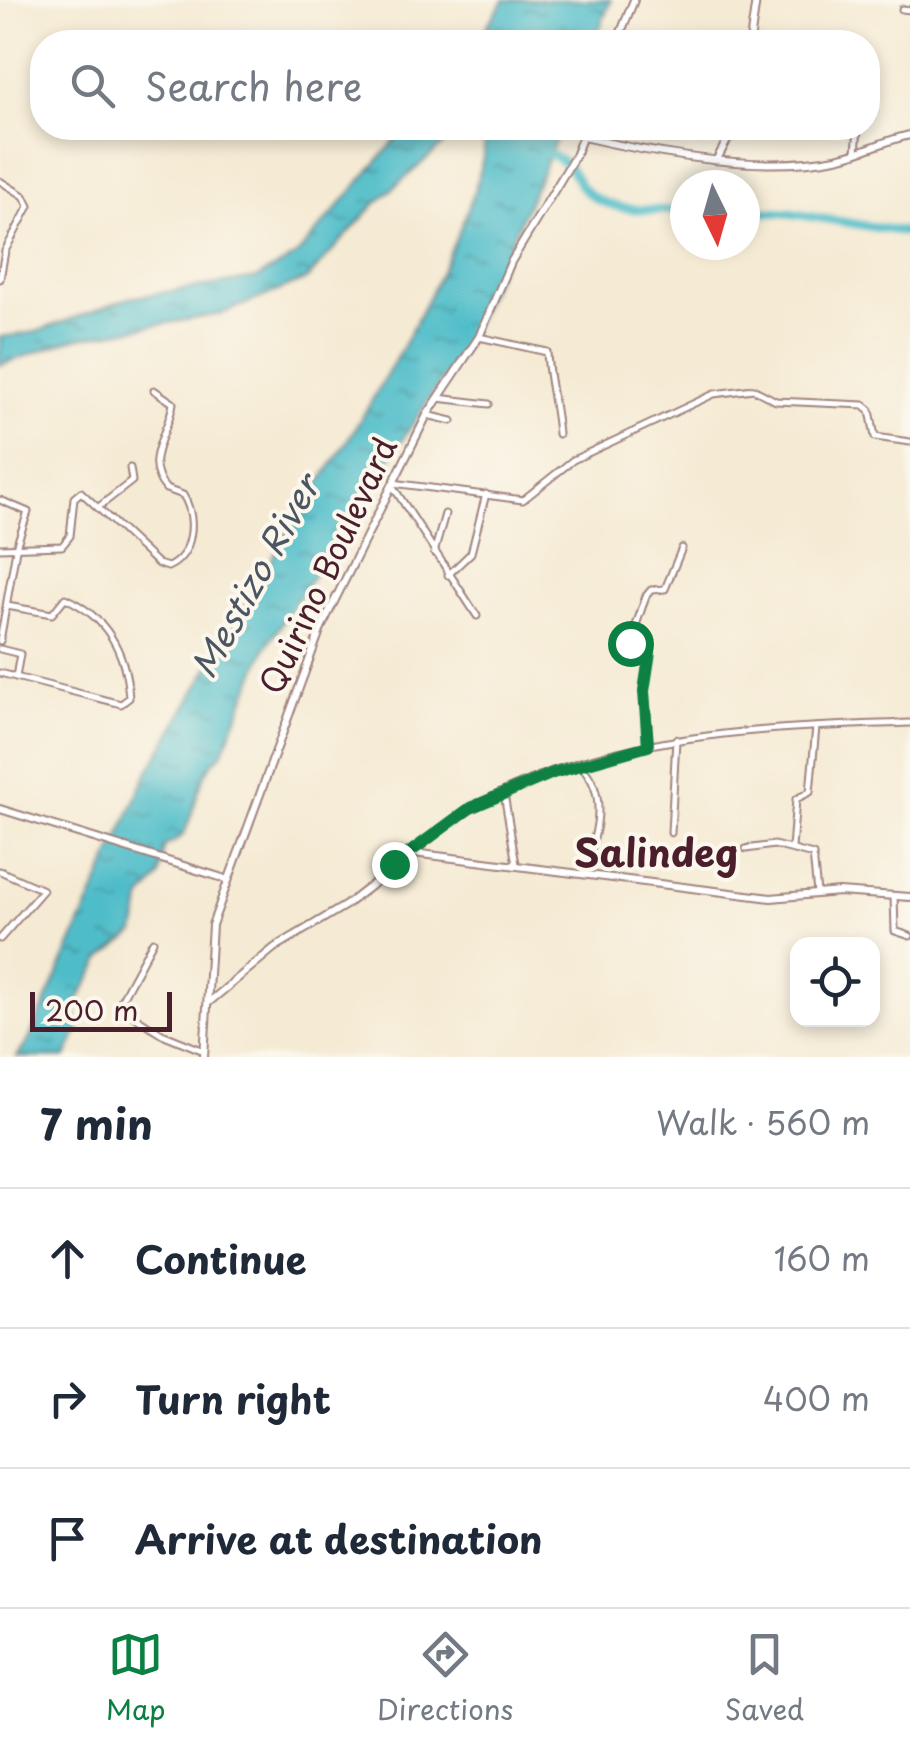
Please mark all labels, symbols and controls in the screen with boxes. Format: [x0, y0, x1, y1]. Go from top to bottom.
search box [30, 30, 880, 140]
text: Search here [145, 57, 362, 114]
icon: search [65, 58, 120, 113]
north arrow [670, 170, 760, 260]
street label: Quirino Boulevard [247, 429, 408, 701]
water label: Mestizo River [176, 461, 333, 687]
route start [608, 621, 654, 667]
district label: Salindeg [574, 823, 738, 880]
route end [372, 842, 418, 888]
map controls [790, 937, 880, 1027]
button: locate [790, 937, 880, 1027]
scale bar [30, 987, 172, 1032]
text: 200 m [45, 988, 138, 1031]
text: 7 min [40, 1091, 153, 1154]
text: Walk · 560 m [656, 1098, 870, 1146]
text: Continue [135, 1230, 306, 1287]
icon: ahead [40, 1231, 95, 1286]
text: 160 m [774, 1234, 870, 1282]
text: Turn right [135, 1370, 331, 1427]
icon: right [40, 1371, 95, 1426]
text: 400 m [763, 1374, 870, 1422]
text: Arrive at destination [135, 1510, 543, 1567]
icon: arrive [40, 1511, 95, 1566]
tab: Map [106, 1627, 166, 1730]
tab: Directions [377, 1627, 513, 1730]
tab: Saved [725, 1627, 804, 1730]

